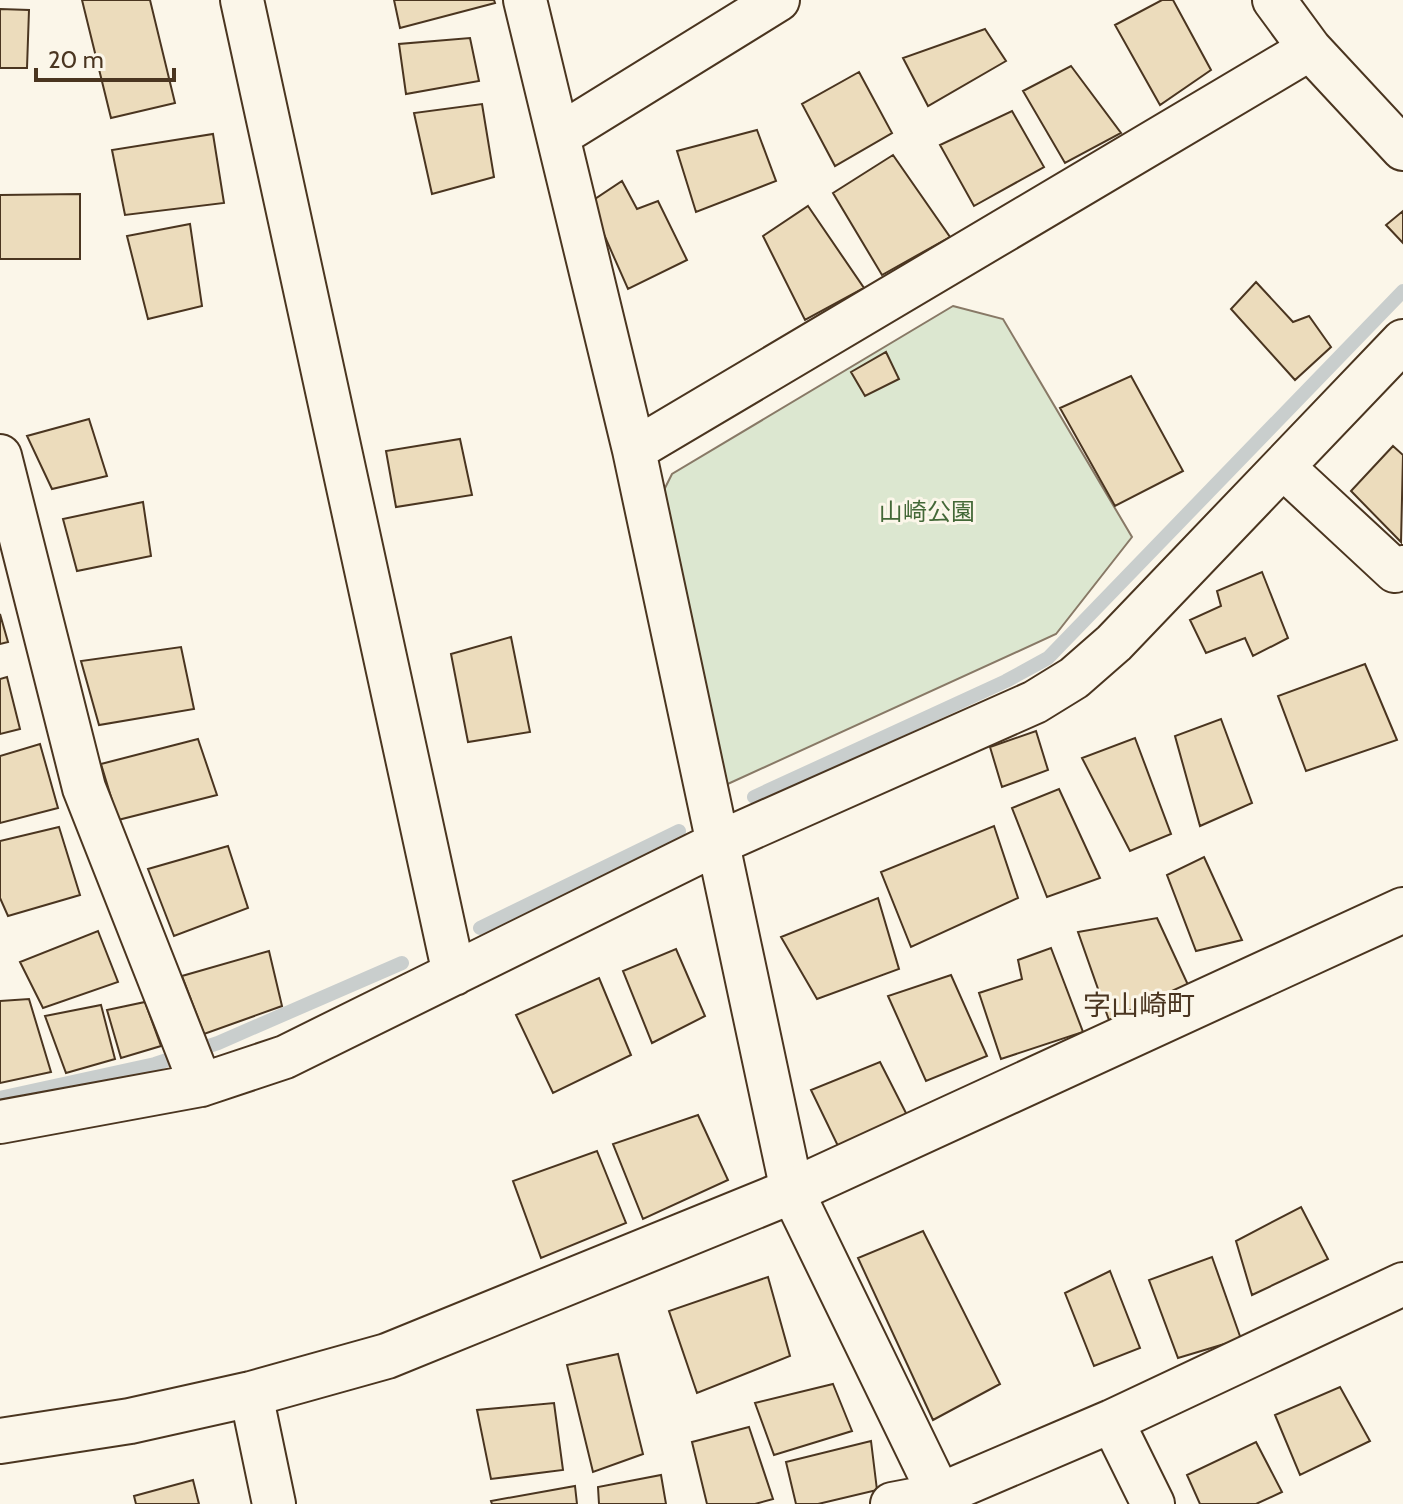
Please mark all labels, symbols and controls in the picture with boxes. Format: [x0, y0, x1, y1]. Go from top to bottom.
scale bar [36, 32, 174, 82]
text: 20 m [48, 45, 104, 74]
park label: 山崎公園 [879, 497, 975, 526]
district label: 字山崎町 [1083, 988, 1195, 1022]

